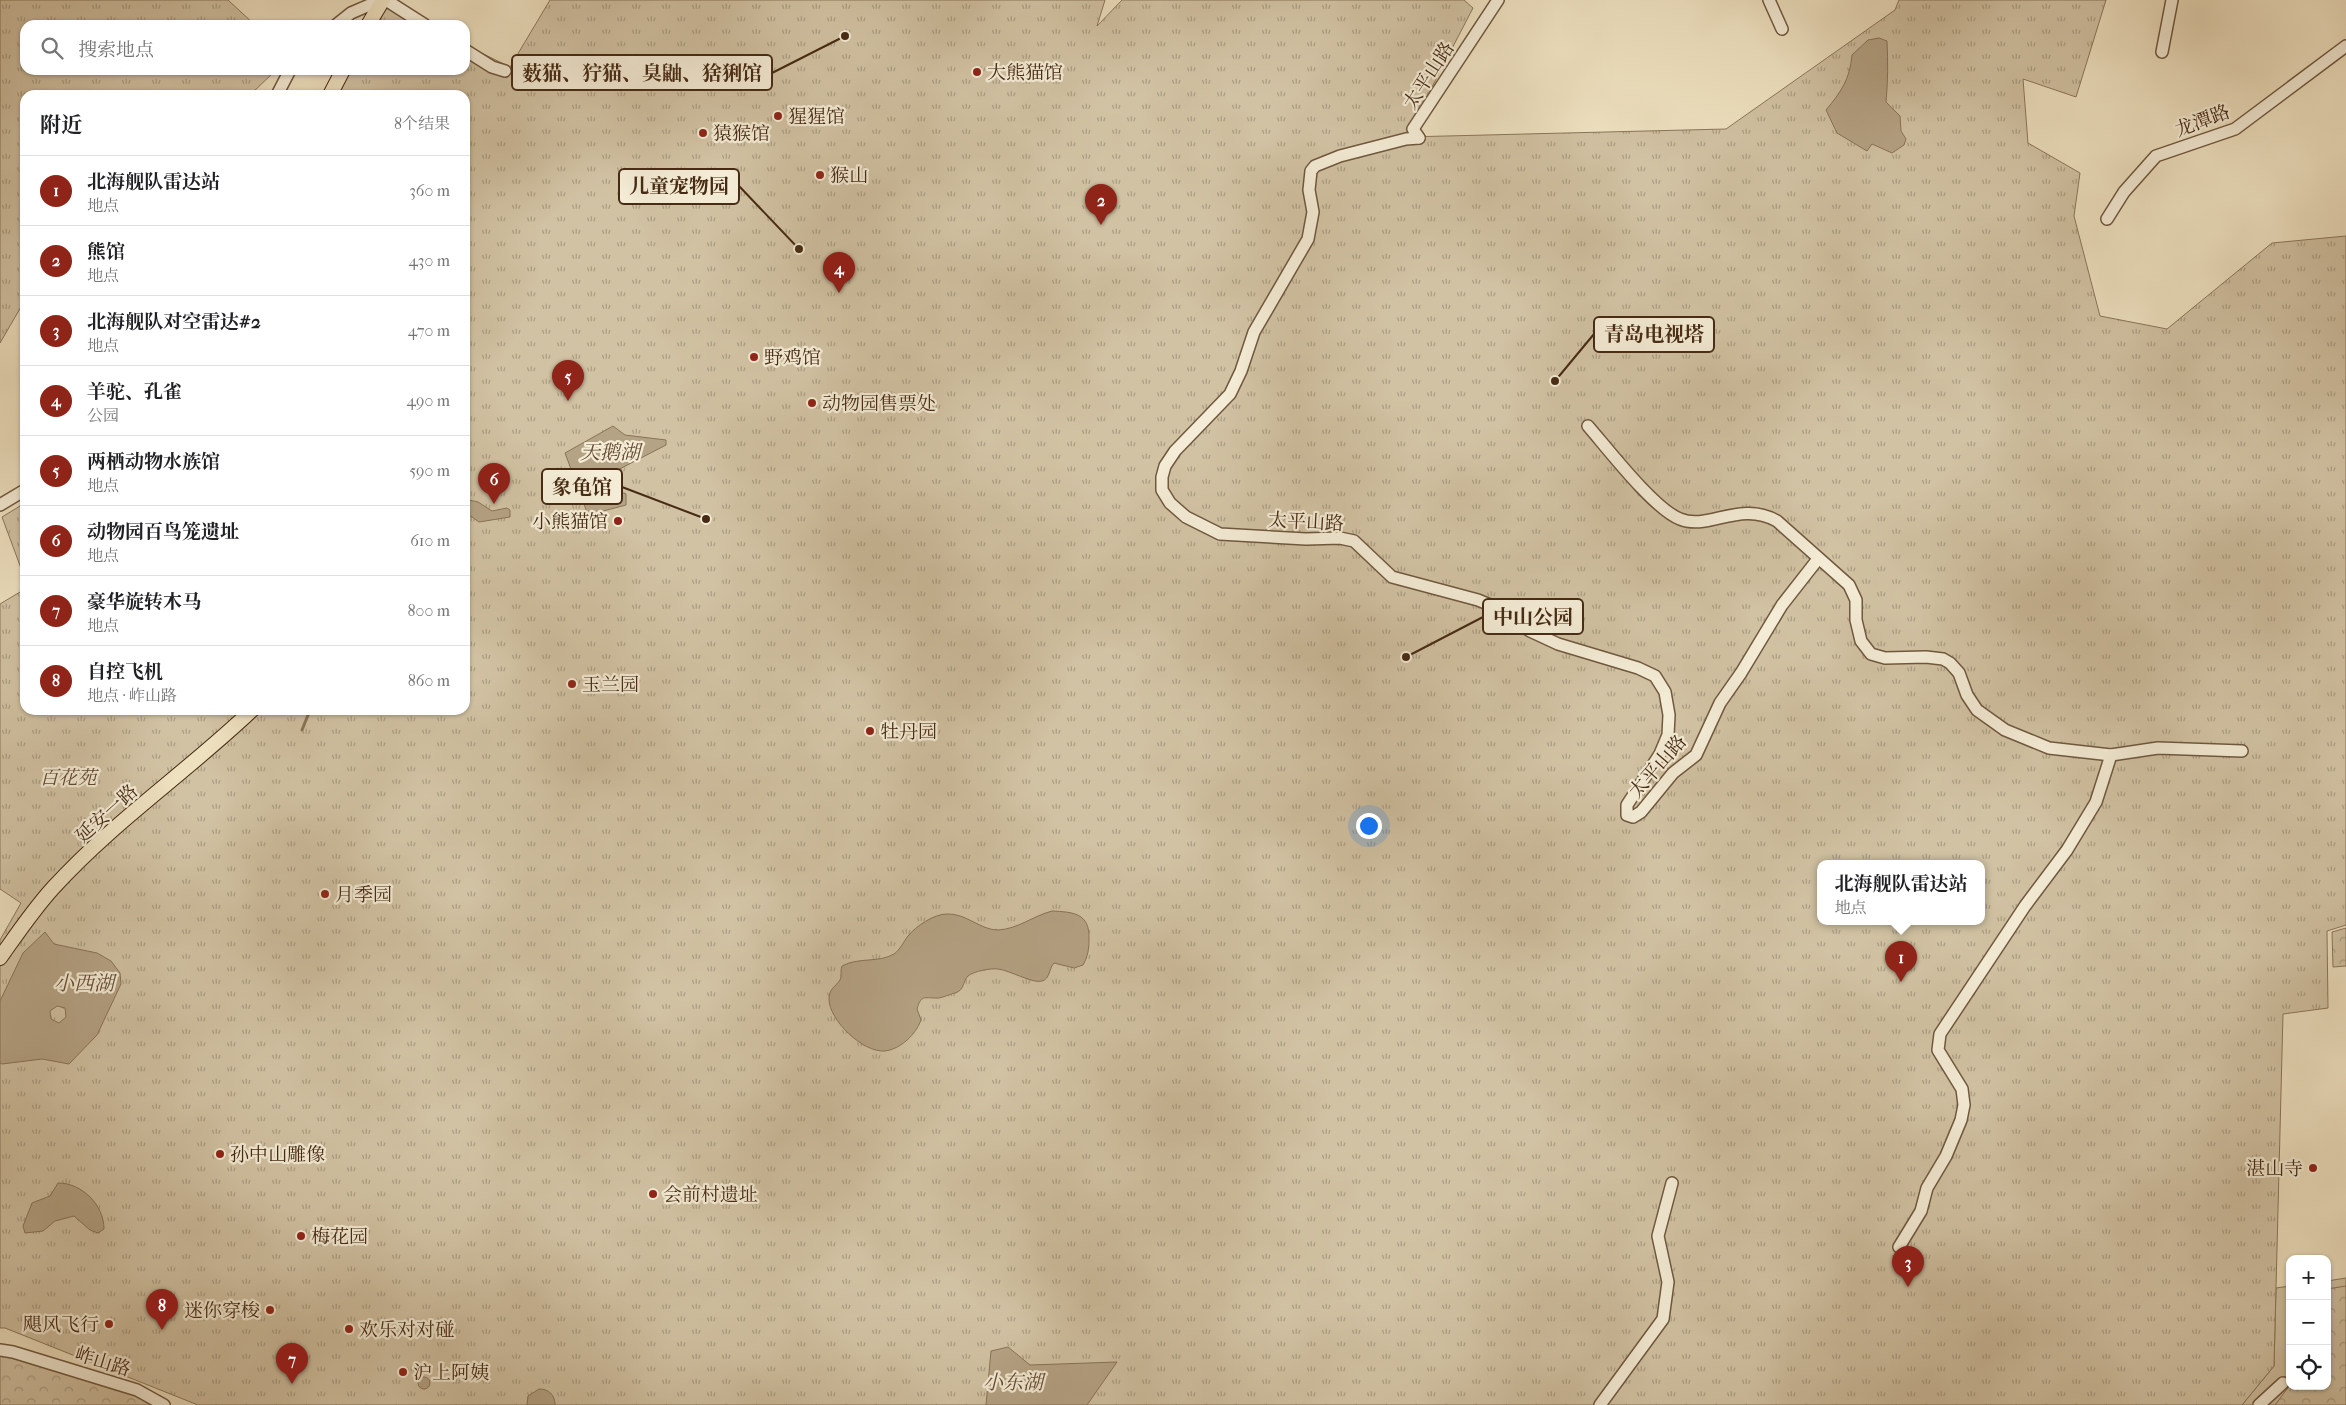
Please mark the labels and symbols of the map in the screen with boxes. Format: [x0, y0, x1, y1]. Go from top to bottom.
street label: 太平山路 [1399, 38, 1459, 113]
callout: 薮猫、狞猫、臭鼬、猞猁馆 [512, 55, 772, 90]
text: 薮猫、狞猫、臭鼬、猞猁馆 [522, 62, 762, 85]
place label: 大熊猫馆 [987, 62, 1063, 84]
marker: 大熊猫馆 [971, 66, 983, 78]
street label: 龙潭路 [2172, 100, 2233, 141]
place label: 猩猩馆 [788, 106, 845, 128]
marker: 猩猩馆 [772, 110, 784, 122]
place label: 猿猴馆 [713, 123, 770, 145]
marker: 猿猴馆 [697, 127, 709, 139]
place label: 猴山 [830, 165, 868, 187]
callout: 儿童宠物园 [619, 169, 739, 204]
marker: 猴山 [814, 169, 826, 181]
text: 儿童宠物园 [629, 175, 729, 198]
pin: 2 [1085, 184, 1117, 225]
pin: 4 [823, 252, 855, 293]
callout: 青岛电视塔 [1594, 317, 1714, 352]
text: 青岛电视塔 [1604, 323, 1704, 346]
place label: 野鸡馆 [764, 347, 821, 369]
marker: 野鸡馆 [748, 351, 760, 363]
pin: 5 [552, 360, 584, 401]
place label: 动物园售票处 [822, 393, 936, 415]
marker: 动物园售票处 [806, 397, 818, 409]
water label: 天鹅湖 [580, 441, 643, 464]
pin: 6 [478, 463, 510, 504]
callout: 象龟馆 [542, 469, 622, 504]
text: 象龟馆 [552, 476, 612, 499]
street label: 太平山路 [1267, 509, 1344, 535]
place label: 小熊猫馆 [532, 511, 608, 533]
marker: 小熊猫馆 [612, 515, 624, 527]
callout: 中山公园 [1483, 599, 1583, 634]
text: 中山公园 [1493, 606, 1573, 629]
place label: 玉兰园 [582, 674, 639, 696]
marker: 玉兰园 [566, 678, 578, 690]
place label: 牡丹园 [880, 721, 937, 743]
marker: 牡丹园 [864, 725, 876, 737]
street label: 太平山路 [1625, 731, 1691, 803]
park label: 百花苑 [39, 767, 99, 789]
street label: 延安一路 [71, 780, 142, 847]
your location [1356, 813, 1382, 839]
place label: 月季园 [335, 884, 392, 906]
marker: 月季园 [319, 888, 331, 900]
pin: 1 [1885, 941, 1917, 982]
water label: 小西湖 [54, 972, 117, 995]
place label: 孙中山雕像 [230, 1144, 325, 1166]
marker: 孙中山雕像 [214, 1148, 226, 1160]
place label: 湛山寺 [2246, 1158, 2303, 1180]
marker: 湛山寺 [2307, 1162, 2319, 1174]
place label: 会前村遗址 [663, 1184, 758, 1206]
marker: 会前村遗址 [647, 1188, 659, 1200]
place label: 梅花园 [311, 1226, 368, 1248]
marker: 梅花园 [295, 1230, 307, 1242]
pin: 3 [1892, 1246, 1924, 1287]
pin: 8 [146, 1289, 178, 1330]
place label: 迷你穿梭 [184, 1300, 260, 1322]
marker: 迷你穿梭 [264, 1304, 276, 1316]
place label: 飓风飞行 [23, 1314, 99, 1336]
marker: 飓风飞行 [103, 1318, 115, 1330]
place label: 欢乐对对碰 [359, 1319, 454, 1341]
marker: 欢乐对对碰 [343, 1323, 355, 1335]
street label: 岞山路 [72, 1343, 133, 1381]
pin: 7 [276, 1343, 308, 1384]
place label: 沪上阿姨 [413, 1362, 489, 1384]
marker: 沪上阿姨 [397, 1366, 409, 1378]
water label: 小东湖 [983, 1371, 1046, 1394]

